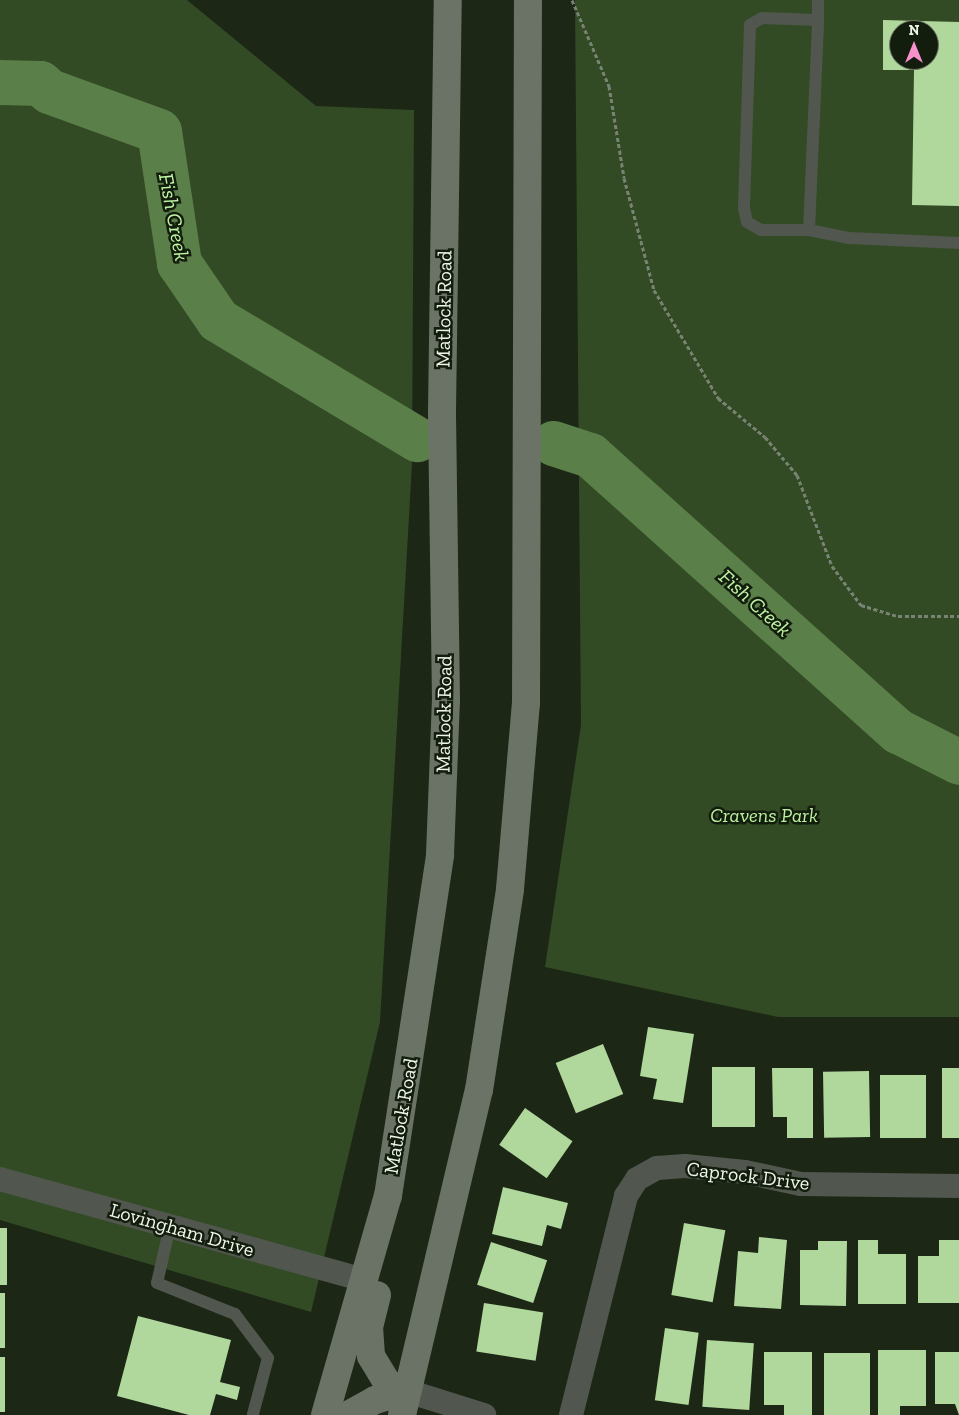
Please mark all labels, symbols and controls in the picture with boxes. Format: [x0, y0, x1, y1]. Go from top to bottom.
north arrow [889, 20, 939, 70]
text: N [909, 22, 919, 39]
water label: Fish Creek [153, 171, 195, 263]
street label: Matlock Road [431, 250, 457, 368]
water label: Fish Creek [714, 564, 796, 642]
street label: Matlock Road [431, 655, 457, 773]
park label: Cravens Park [710, 803, 818, 827]
street label: Matlock Road [379, 1056, 423, 1176]
street label: Caprock Drive [685, 1157, 811, 1195]
street label: Lovingham Drive [107, 1198, 257, 1262]

